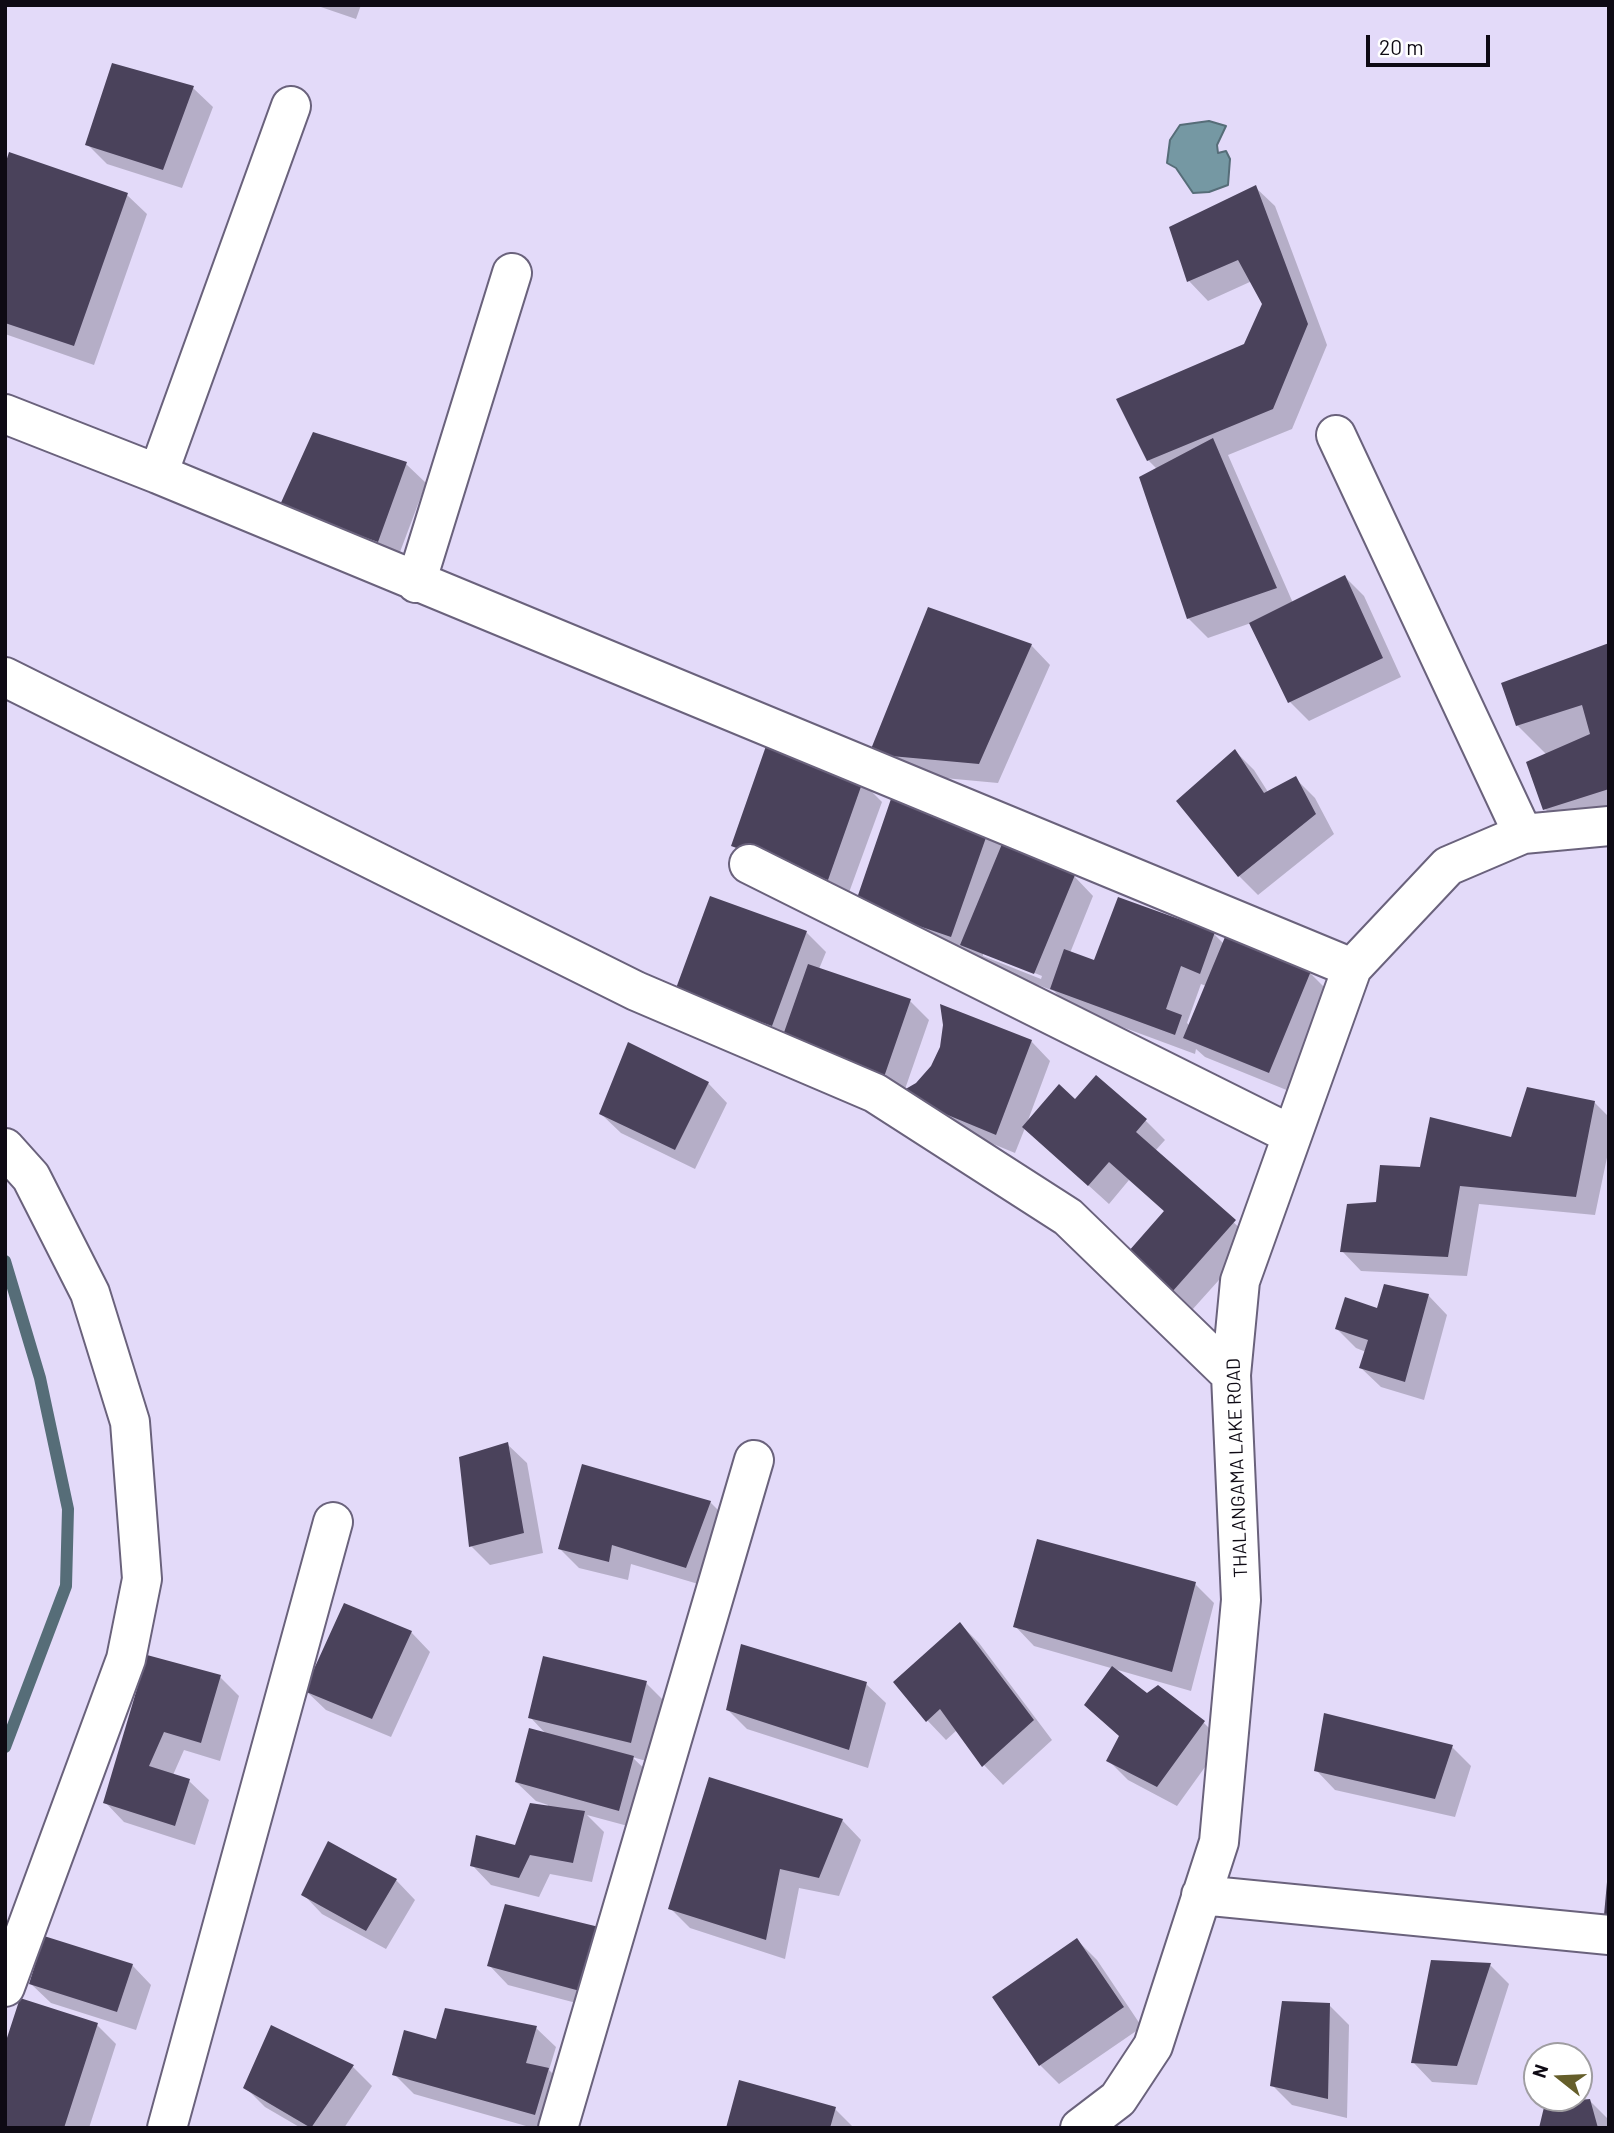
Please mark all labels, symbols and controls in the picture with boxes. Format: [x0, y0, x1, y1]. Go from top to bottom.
scale bar [1369, 21, 1493, 65]
text: 20 m [1379, 34, 1424, 59]
street label: THALANGAMA LAKE ROAD [1222, 1358, 1252, 1578]
north arrow [1523, 2042, 1593, 2112]
text: N [1527, 2061, 1552, 2081]

